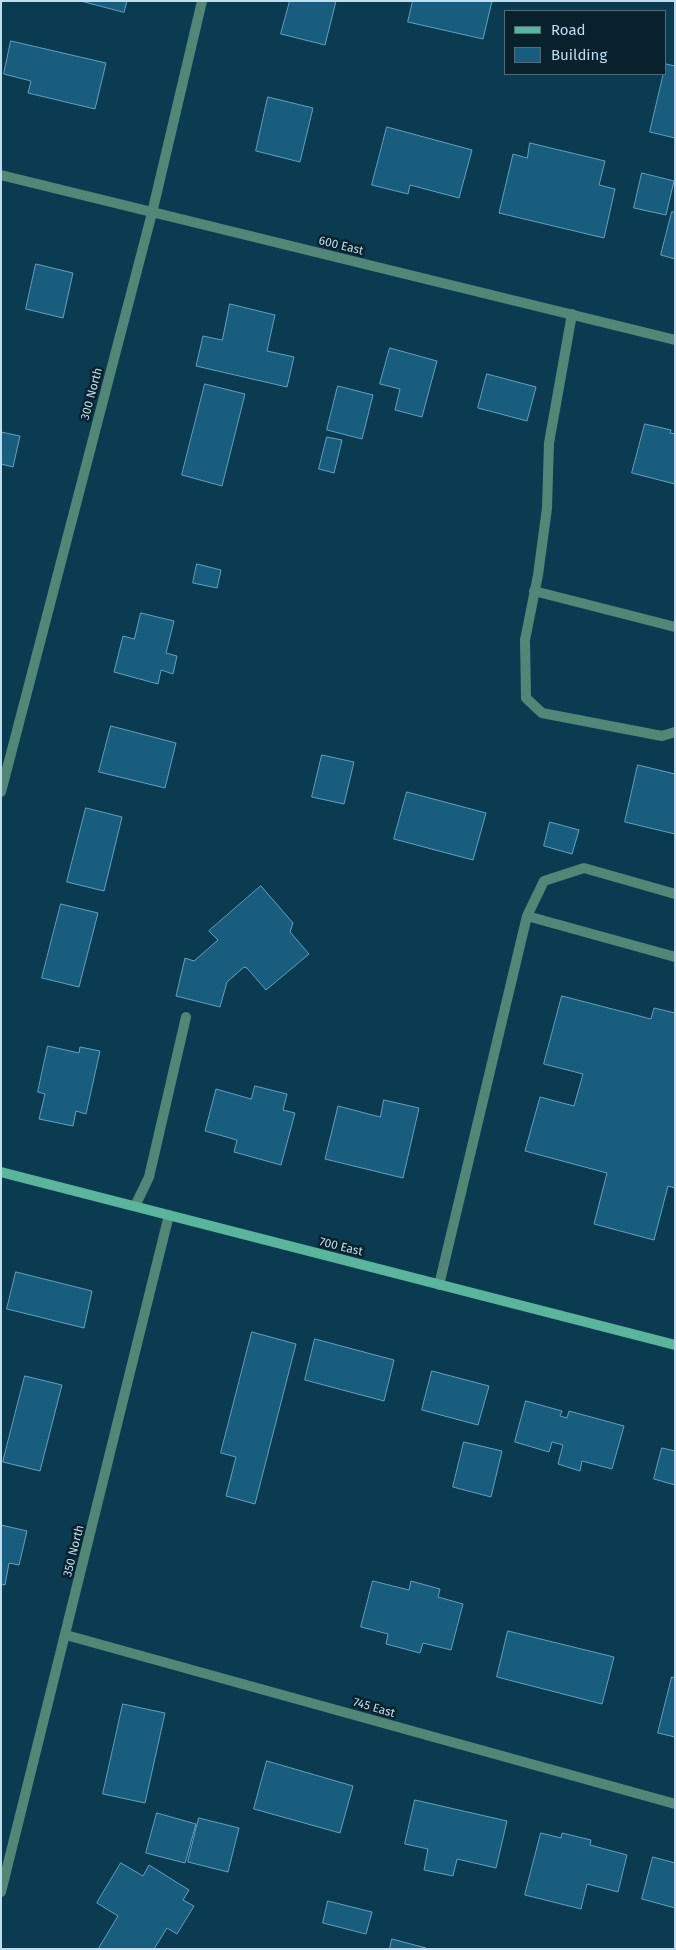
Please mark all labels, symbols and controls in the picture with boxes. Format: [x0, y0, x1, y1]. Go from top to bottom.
legend [503, 10, 666, 75]
text: Road [551, 21, 586, 39]
text: Building [551, 46, 607, 64]
street label: 600 East [317, 233, 365, 259]
street label: 300 North [78, 366, 106, 422]
street label: 700 East [318, 1235, 364, 1259]
street label: 350 North [61, 1524, 87, 1578]
street label: 745 East [351, 1695, 397, 1721]

